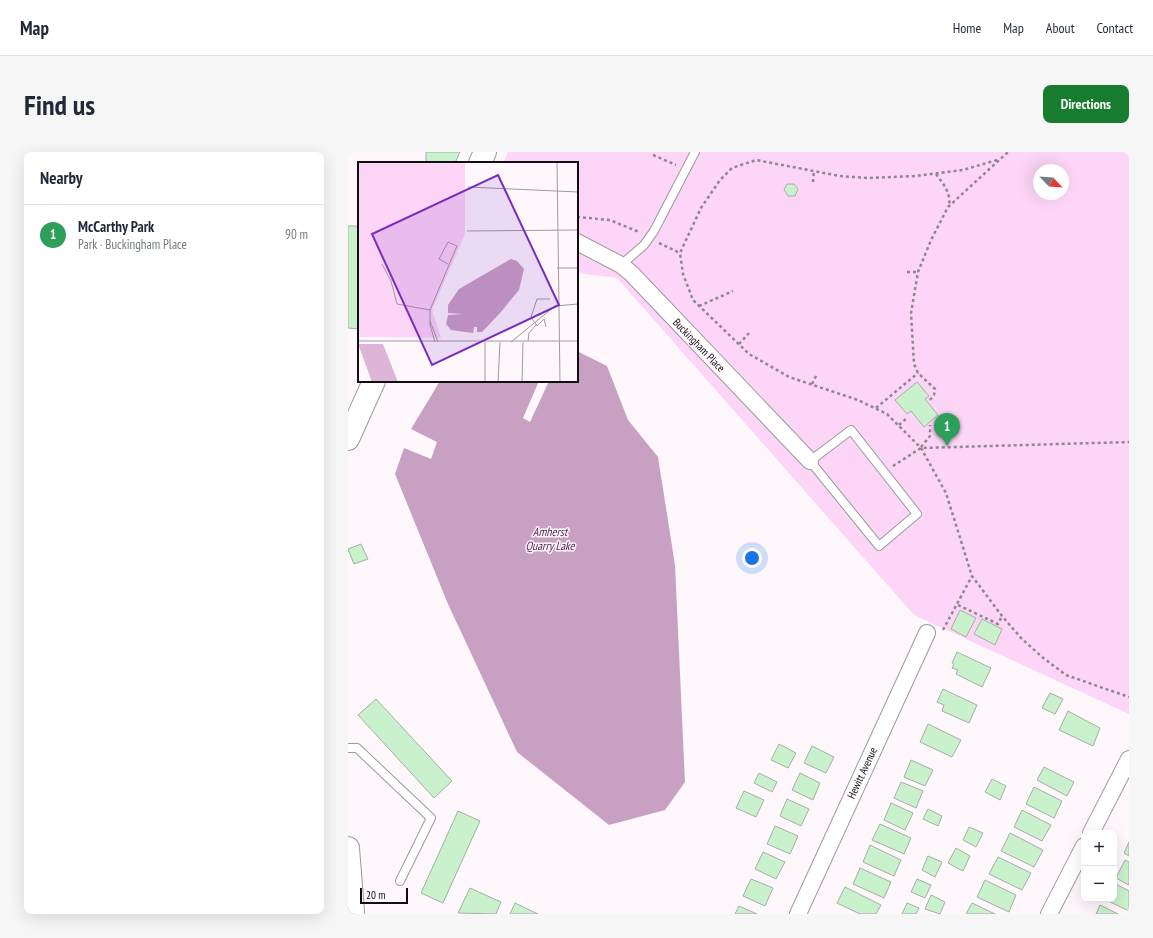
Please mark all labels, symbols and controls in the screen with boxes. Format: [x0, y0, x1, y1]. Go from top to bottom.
text: Map [20, 16, 49, 40]
text: Home [953, 19, 981, 37]
text: Map [1003, 19, 1024, 37]
text: About [1046, 19, 1075, 37]
text: Contact [1097, 19, 1133, 37]
button: Directions [1043, 85, 1129, 123]
text: Find us [24, 86, 95, 123]
inset map [358, 162, 578, 382]
north arrow [1033, 164, 1069, 200]
text: Nearby [40, 167, 83, 189]
text: McCarthy Park [78, 217, 154, 236]
text: 1 [50, 226, 56, 243]
text: 90 m [285, 226, 308, 243]
text: Park · Buckingham Place [78, 236, 187, 253]
street label: Buckingham Place [670, 315, 728, 375]
pin: 1 [934, 413, 960, 446]
water label: Amherst Quarry Lake [526, 524, 576, 553]
your location [742, 548, 762, 568]
street label: Hewitt Avenue [844, 745, 880, 801]
map controls [1081, 830, 1117, 902]
button: + [1081, 830, 1117, 866]
button: − [1081, 866, 1117, 902]
scale bar [360, 886, 408, 905]
text: 20 m [366, 888, 385, 902]

